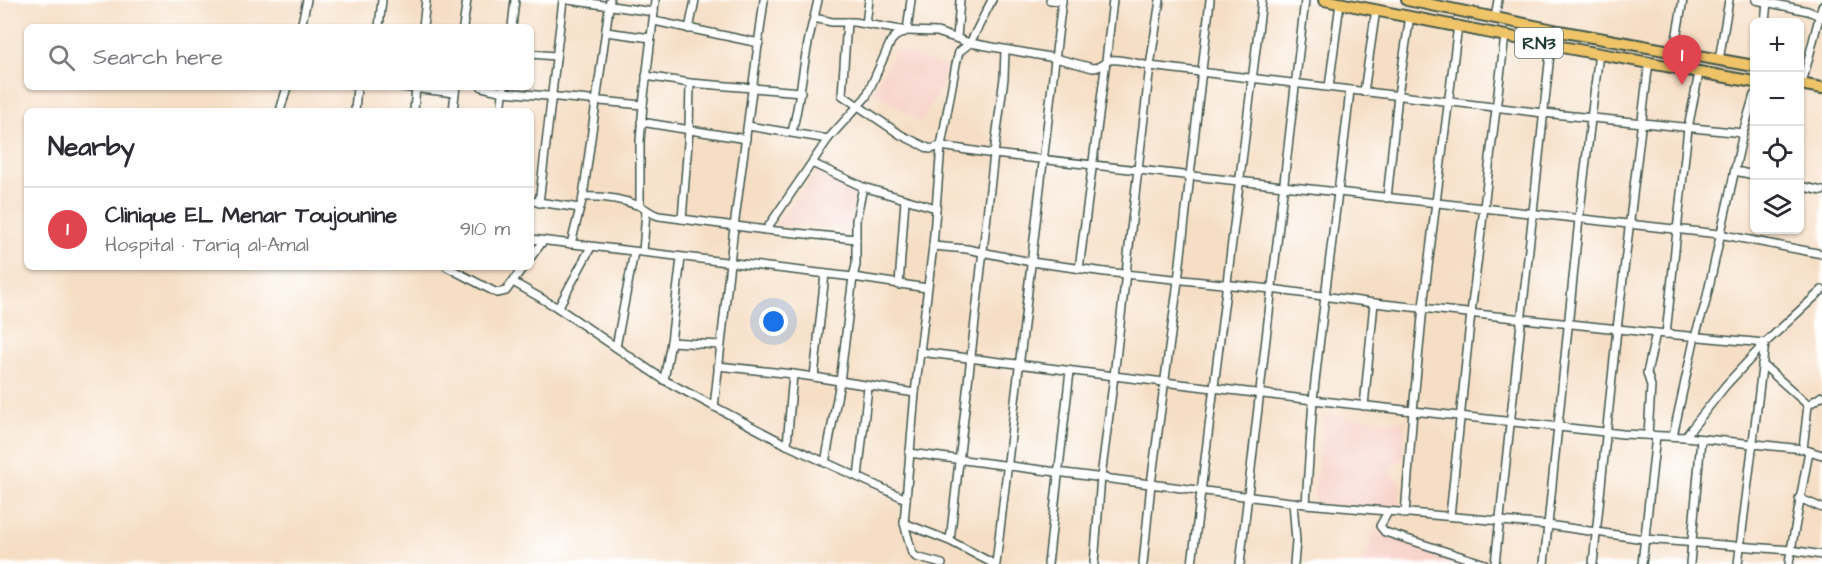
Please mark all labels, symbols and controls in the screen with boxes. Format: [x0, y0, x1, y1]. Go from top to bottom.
map controls [1750, 18, 1804, 234]
button: + [1750, 18, 1804, 72]
search box [24, 24, 534, 90]
road number: RN3 [1515, 28, 1563, 58]
pin: 1 [1662, 36, 1702, 85]
icon: search [45, 41, 78, 74]
text: Search here [93, 42, 223, 73]
button: − [1750, 72, 1804, 126]
button: locate [1750, 126, 1804, 180]
text: Nearby [48, 129, 135, 165]
button: layers [1750, 180, 1804, 234]
text: Clinique EL Menar Toujounine [105, 200, 397, 231]
text: 1 [66, 215, 69, 243]
text: 910 m [460, 215, 510, 243]
text: Hospital · Tariq al-Amal [105, 231, 309, 259]
your location [759, 307, 788, 336]

